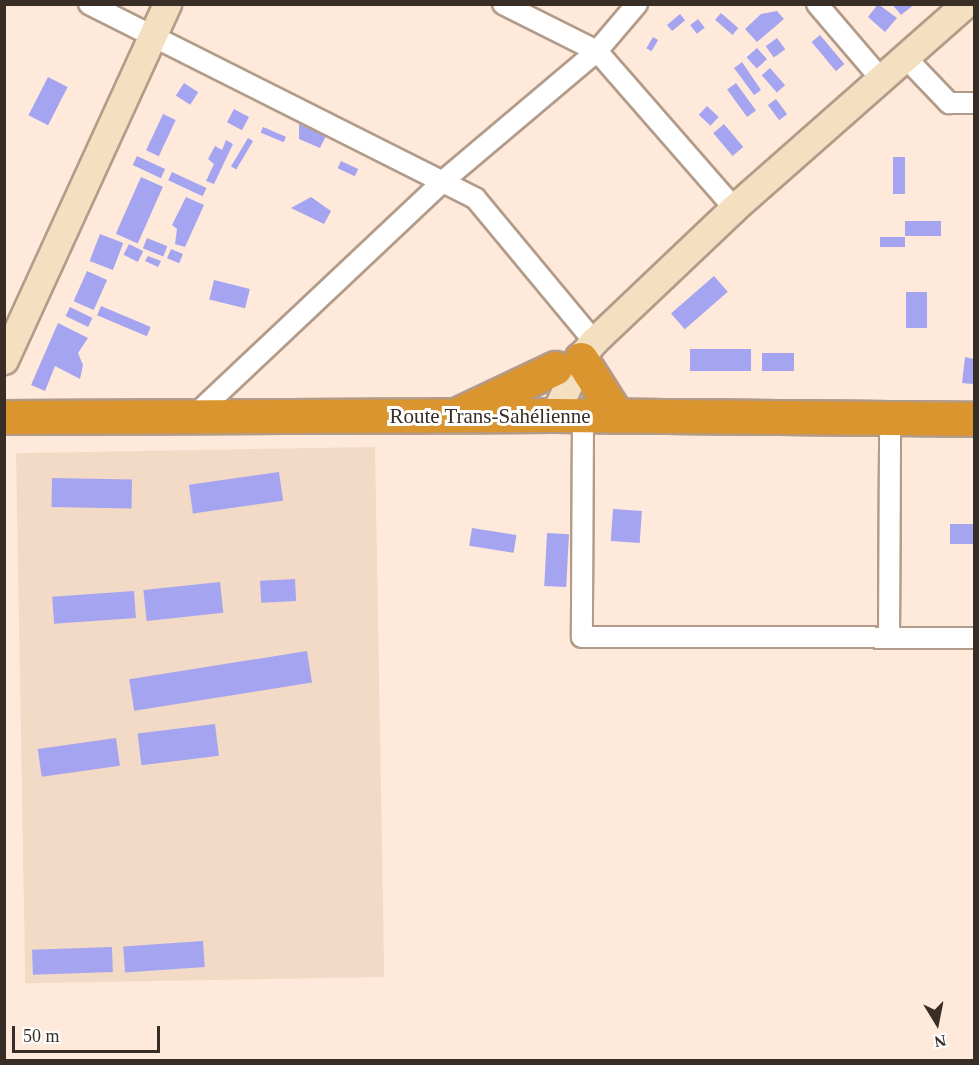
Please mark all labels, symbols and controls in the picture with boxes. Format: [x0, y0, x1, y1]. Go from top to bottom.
street label: Route Trans-Sahélienne [389, 403, 591, 429]
north arrow [907, 993, 967, 1053]
scale bar [15, 1014, 164, 1052]
text: 50 m [23, 1026, 60, 1046]
text: N [933, 1032, 947, 1051]

